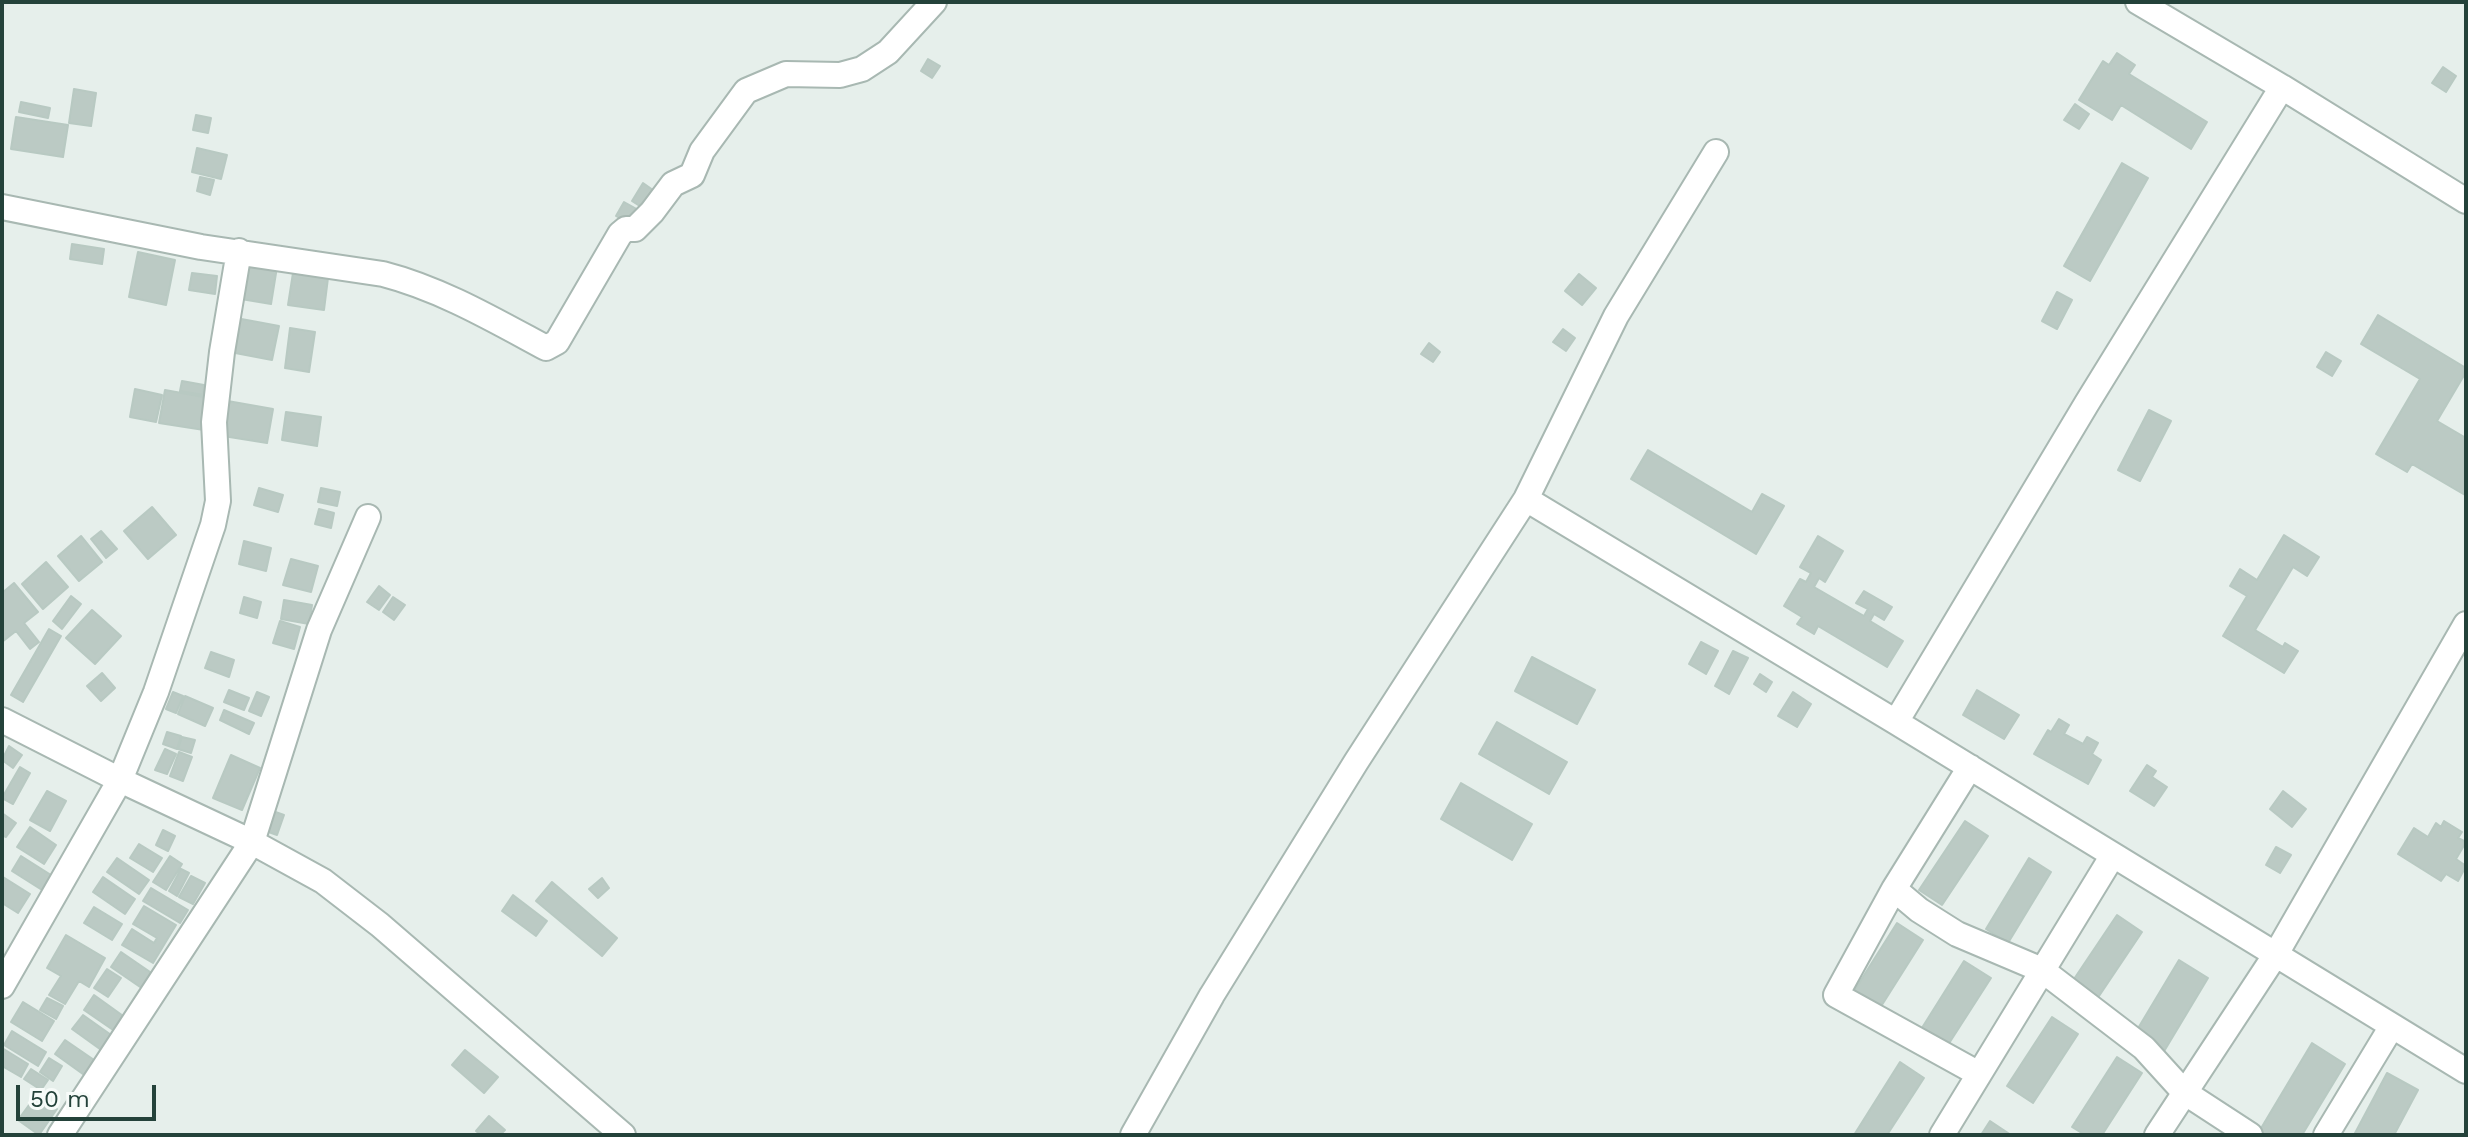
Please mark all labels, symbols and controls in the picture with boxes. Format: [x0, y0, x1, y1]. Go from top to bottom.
scale bar [20, 1069, 160, 1119]
text: 50 m [30, 1085, 90, 1113]

